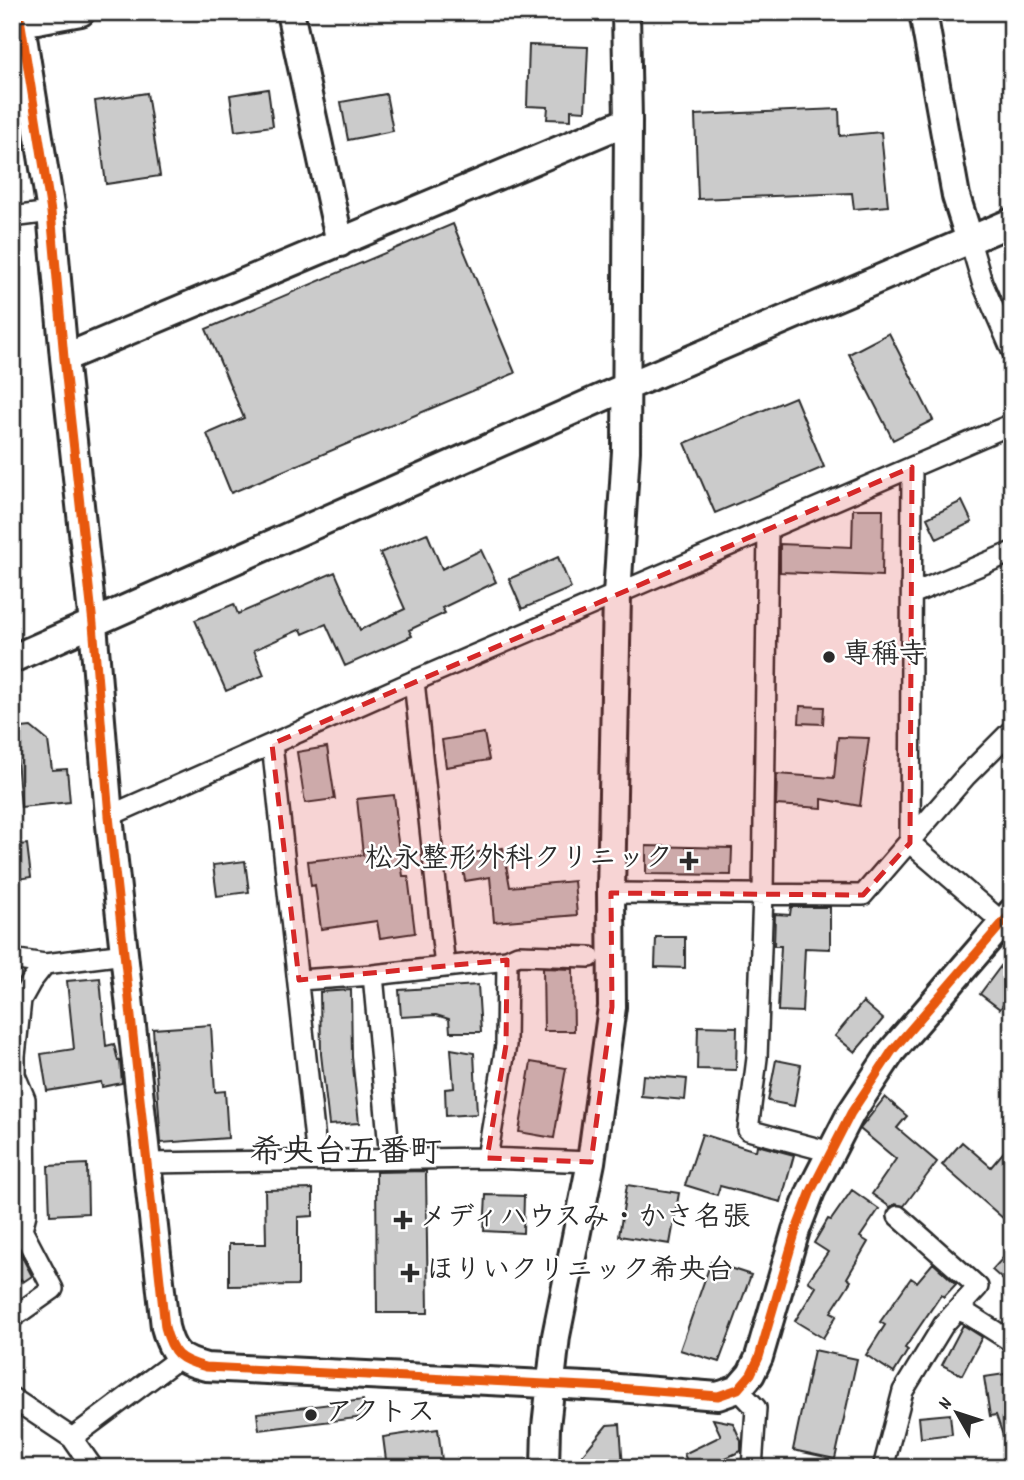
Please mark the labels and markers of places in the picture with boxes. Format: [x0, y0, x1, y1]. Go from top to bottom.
place label: 専稱寺 [843, 637, 927, 677]
marker: 専稱寺 [821, 649, 837, 665]
place label: 松永整形外科クリニック [365, 841, 673, 881]
marker: 松永整形外科クリニック [679, 851, 699, 871]
place label: メディハウスみ・かさ名張 [419, 1200, 750, 1240]
marker: メディハウスみ・かさ名張 [393, 1210, 413, 1230]
place label: ほりいクリニック希央台 [426, 1253, 734, 1293]
marker: ほりいクリニック希央台 [400, 1263, 420, 1283]
place label: アクトス [325, 1395, 435, 1435]
marker: アクトス [303, 1407, 319, 1423]

